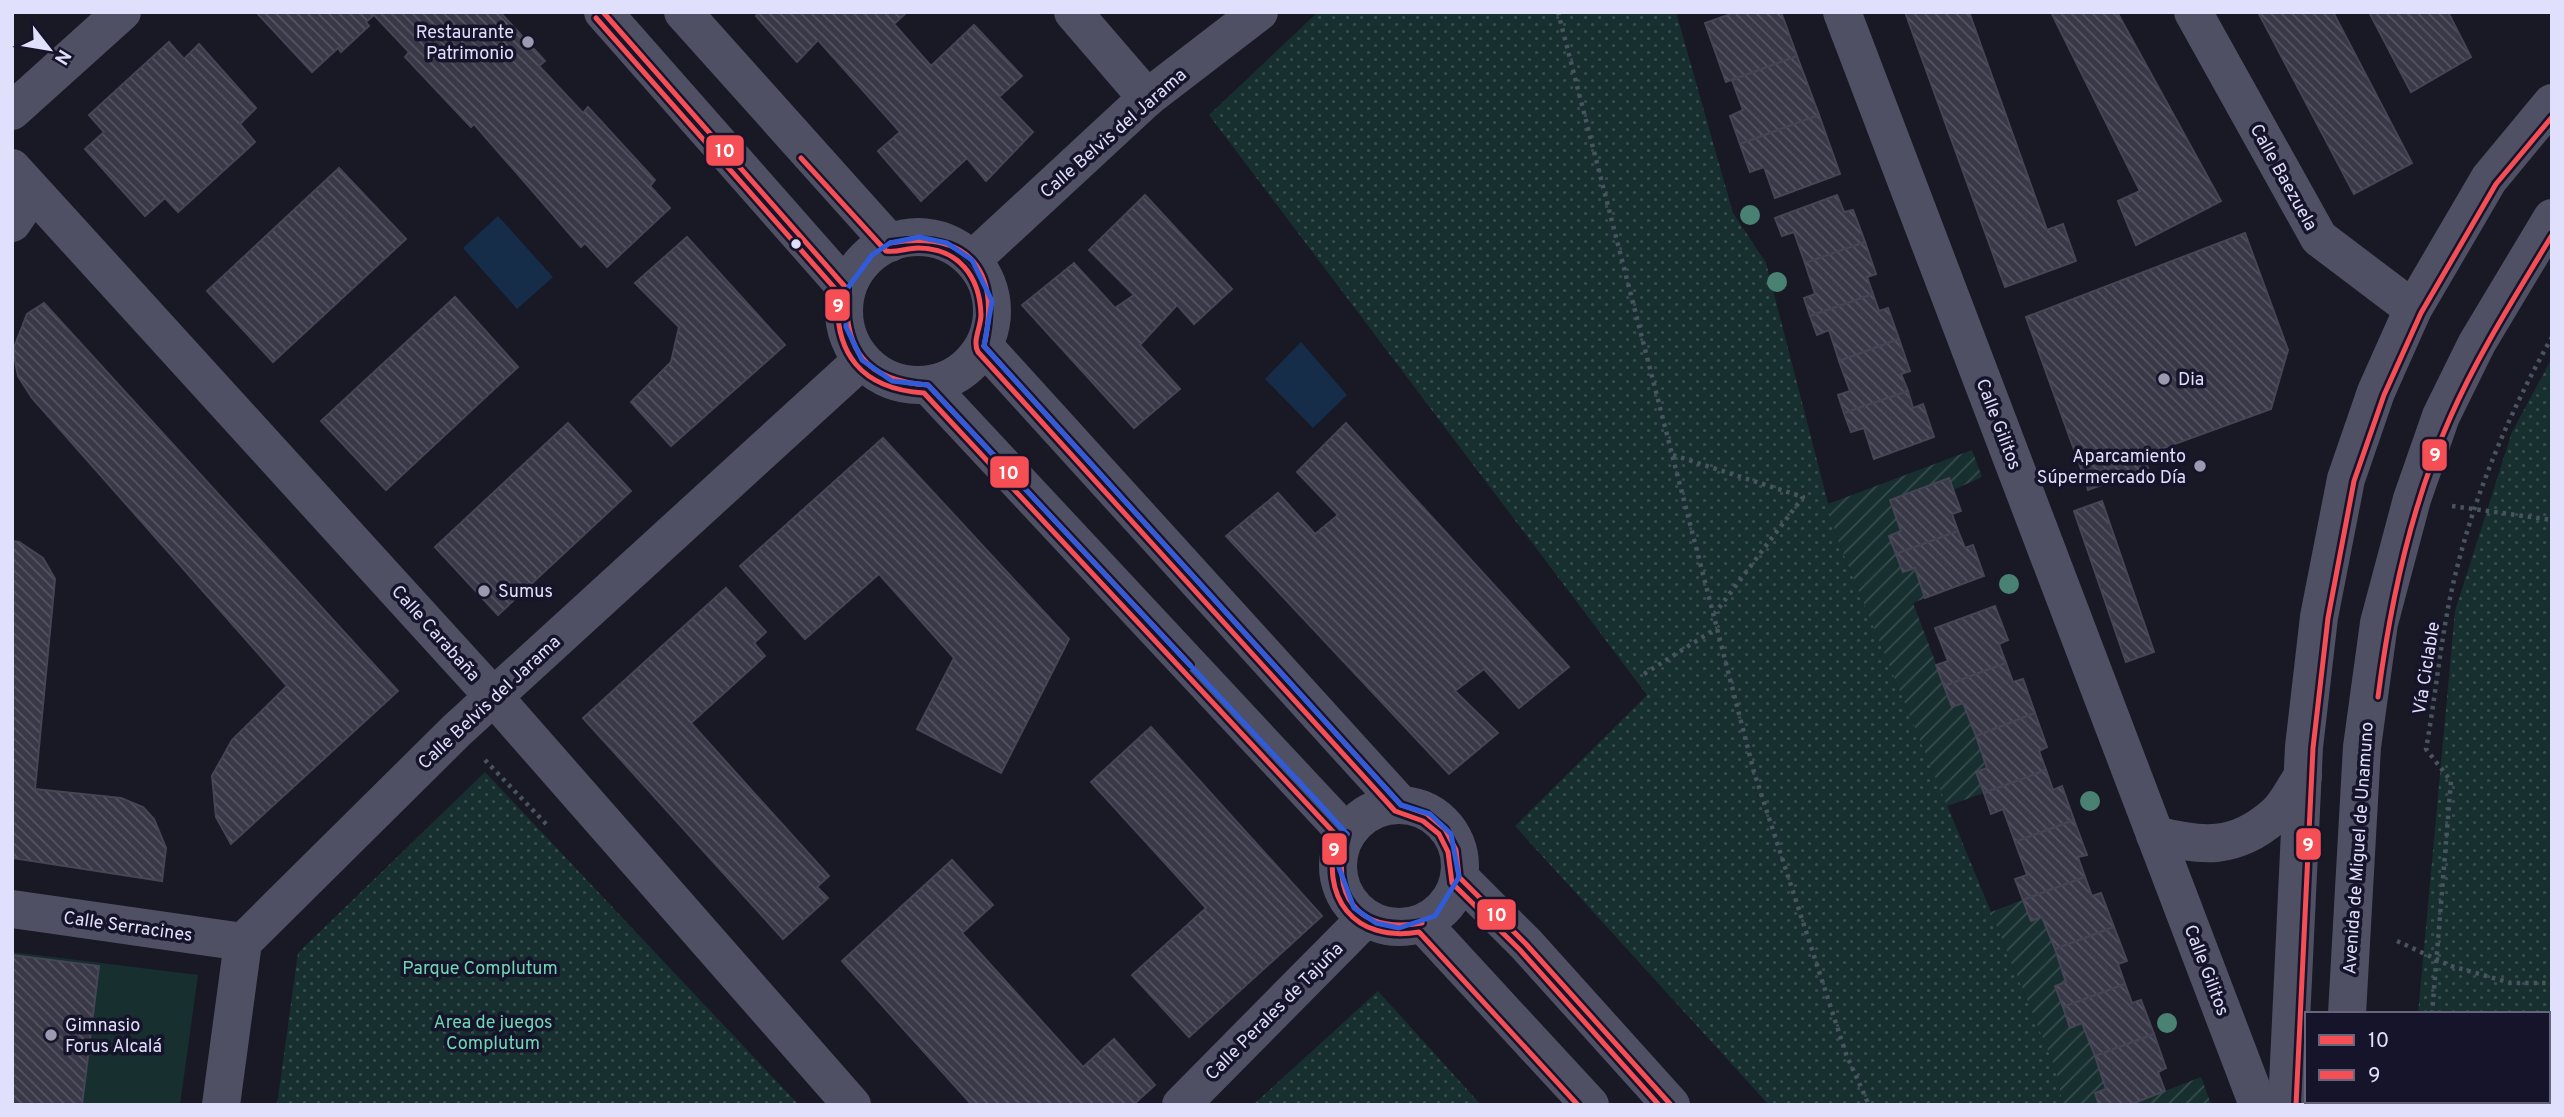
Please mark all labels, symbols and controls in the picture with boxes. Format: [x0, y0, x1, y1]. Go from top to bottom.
north arrow [14, 14, 84, 84]
place label: Restaurante Patrimonio [416, 22, 514, 66]
marker: Restaurante Patrimonio [520, 34, 536, 50]
text: N [48, 45, 76, 69]
street label: Calle Belvis del Jarama [1036, 64, 1192, 204]
street label: Calle Baezuela [2244, 120, 2322, 235]
line badge: 10 [705, 134, 745, 167]
text: 10 [715, 140, 735, 164]
unlabelled marker [789, 237, 803, 251]
line badge: 9 [824, 288, 851, 322]
text: 9 [832, 295, 844, 319]
place label: Dia [2178, 369, 2204, 392]
marker: Dia [2156, 371, 2172, 387]
street label: Calle Gilitos [1970, 376, 2025, 473]
line badge: 9 [2421, 438, 2448, 472]
text: 9 [2429, 444, 2441, 468]
place label: Aparcamiento Súpermercado Día [2037, 446, 2186, 490]
line badge: 10 [989, 455, 1030, 489]
marker: Aparcamiento Súpermercado Día [2192, 458, 2208, 474]
text: 10 [999, 462, 1019, 486]
street label: Calle Carabaña [386, 581, 484, 687]
place label: Sumus [498, 581, 553, 604]
marker: Sumus [476, 583, 492, 599]
street label: Vía Ciclable [2409, 620, 2446, 716]
street label: Calle Belvis del Jarama [414, 631, 566, 775]
street label: Avenida de Miguel de Unamuno [2339, 721, 2380, 975]
line badge: 9 [2295, 827, 2322, 861]
line badge: 9 [1321, 832, 1348, 866]
text: 9 [2302, 834, 2314, 858]
text: 9 [1328, 839, 1340, 863]
line badge: 10 [1476, 898, 1517, 931]
text: 10 [1487, 904, 1507, 928]
street label: Calle Serracines [62, 907, 194, 948]
street label: Calle Gilitos [2178, 922, 2233, 1019]
street label: Calle Perales de Tajuña [1201, 938, 1349, 1086]
park label: Parque Complutum [402, 958, 558, 981]
park label: Area de juegos Complutum [433, 1012, 553, 1056]
legend [2305, 1012, 2550, 1103]
place label: Gimnasio Forus Alcalá [65, 1015, 162, 1059]
marker: Gimnasio Forus Alcalá [43, 1027, 59, 1043]
text: 10 [2368, 1028, 2389, 1055]
text: 9 [2368, 1063, 2381, 1090]

